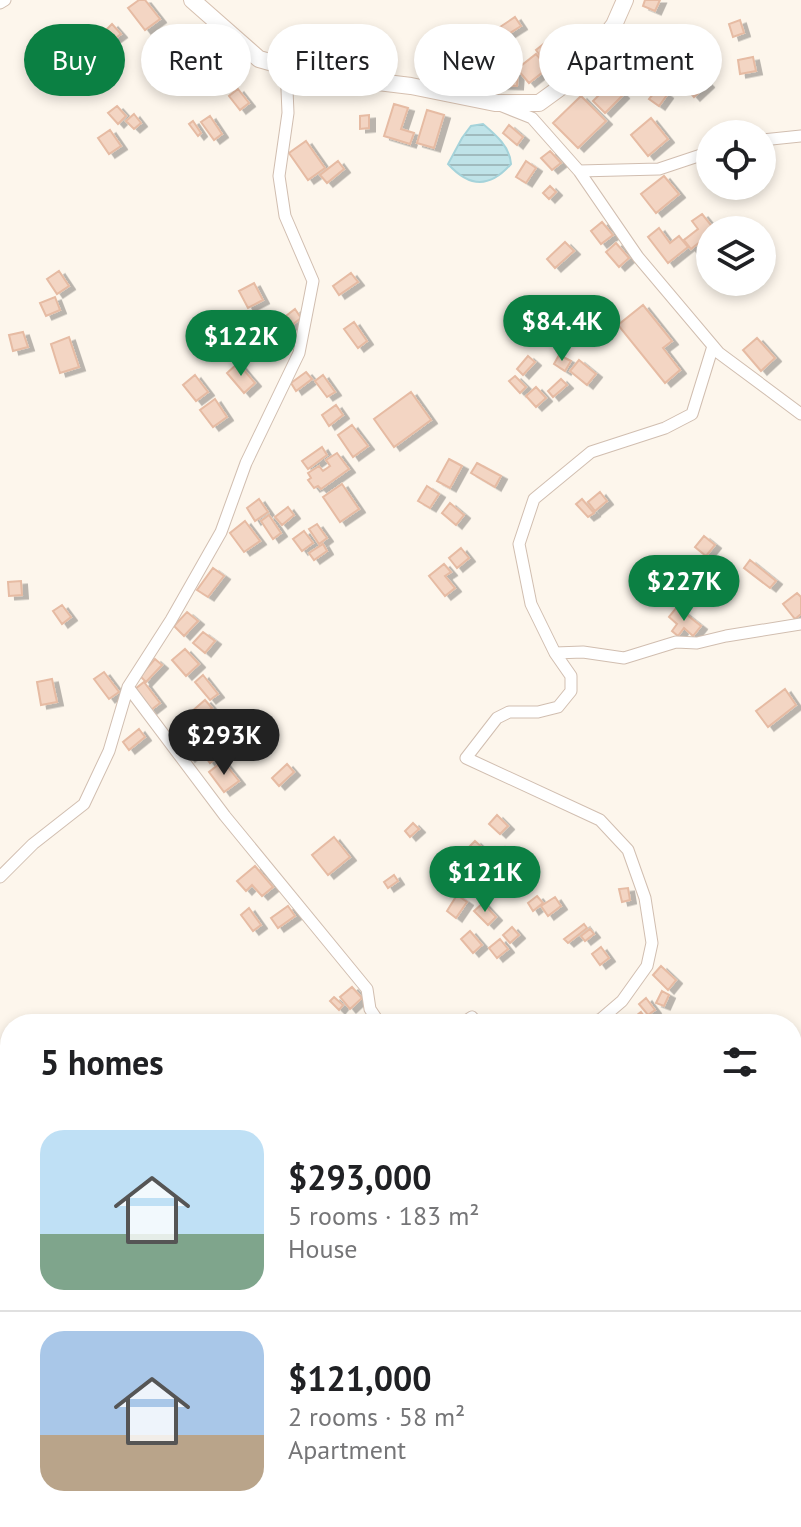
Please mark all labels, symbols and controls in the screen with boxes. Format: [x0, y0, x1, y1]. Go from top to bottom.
chip: Buy [24, 24, 125, 96]
chip: Rent [141, 24, 251, 96]
chip: Filters [267, 24, 398, 96]
chip: New [414, 24, 523, 96]
chip: Apartment [539, 24, 722, 96]
map controls [696, 120, 776, 296]
button: locate [696, 120, 776, 200]
button: layers [696, 216, 776, 296]
pin: $84.4K [497, 295, 627, 363]
text: $84.4K [521, 304, 603, 337]
pin: $122K [185, 310, 297, 378]
text: $122K [203, 319, 279, 352]
pin: $227K [628, 555, 740, 623]
text: $227K [646, 564, 722, 597]
pin: $293K [168, 709, 280, 777]
text: $293K [186, 718, 262, 751]
pin: $121K [429, 846, 541, 914]
text: $121K [447, 855, 523, 888]
text: 5 homes [40, 1040, 164, 1084]
icon: filters [718, 1040, 762, 1084]
text: $293,000 [288, 1155, 432, 1199]
icon: home [104, 1162, 200, 1258]
text: 5 rooms · 183 m² [288, 1199, 480, 1232]
text: House [288, 1232, 358, 1265]
text: $121,000 [288, 1356, 432, 1400]
icon: home [104, 1363, 200, 1459]
text: 2 rooms · 58 m² [288, 1400, 465, 1433]
text: Apartment [288, 1433, 406, 1466]

